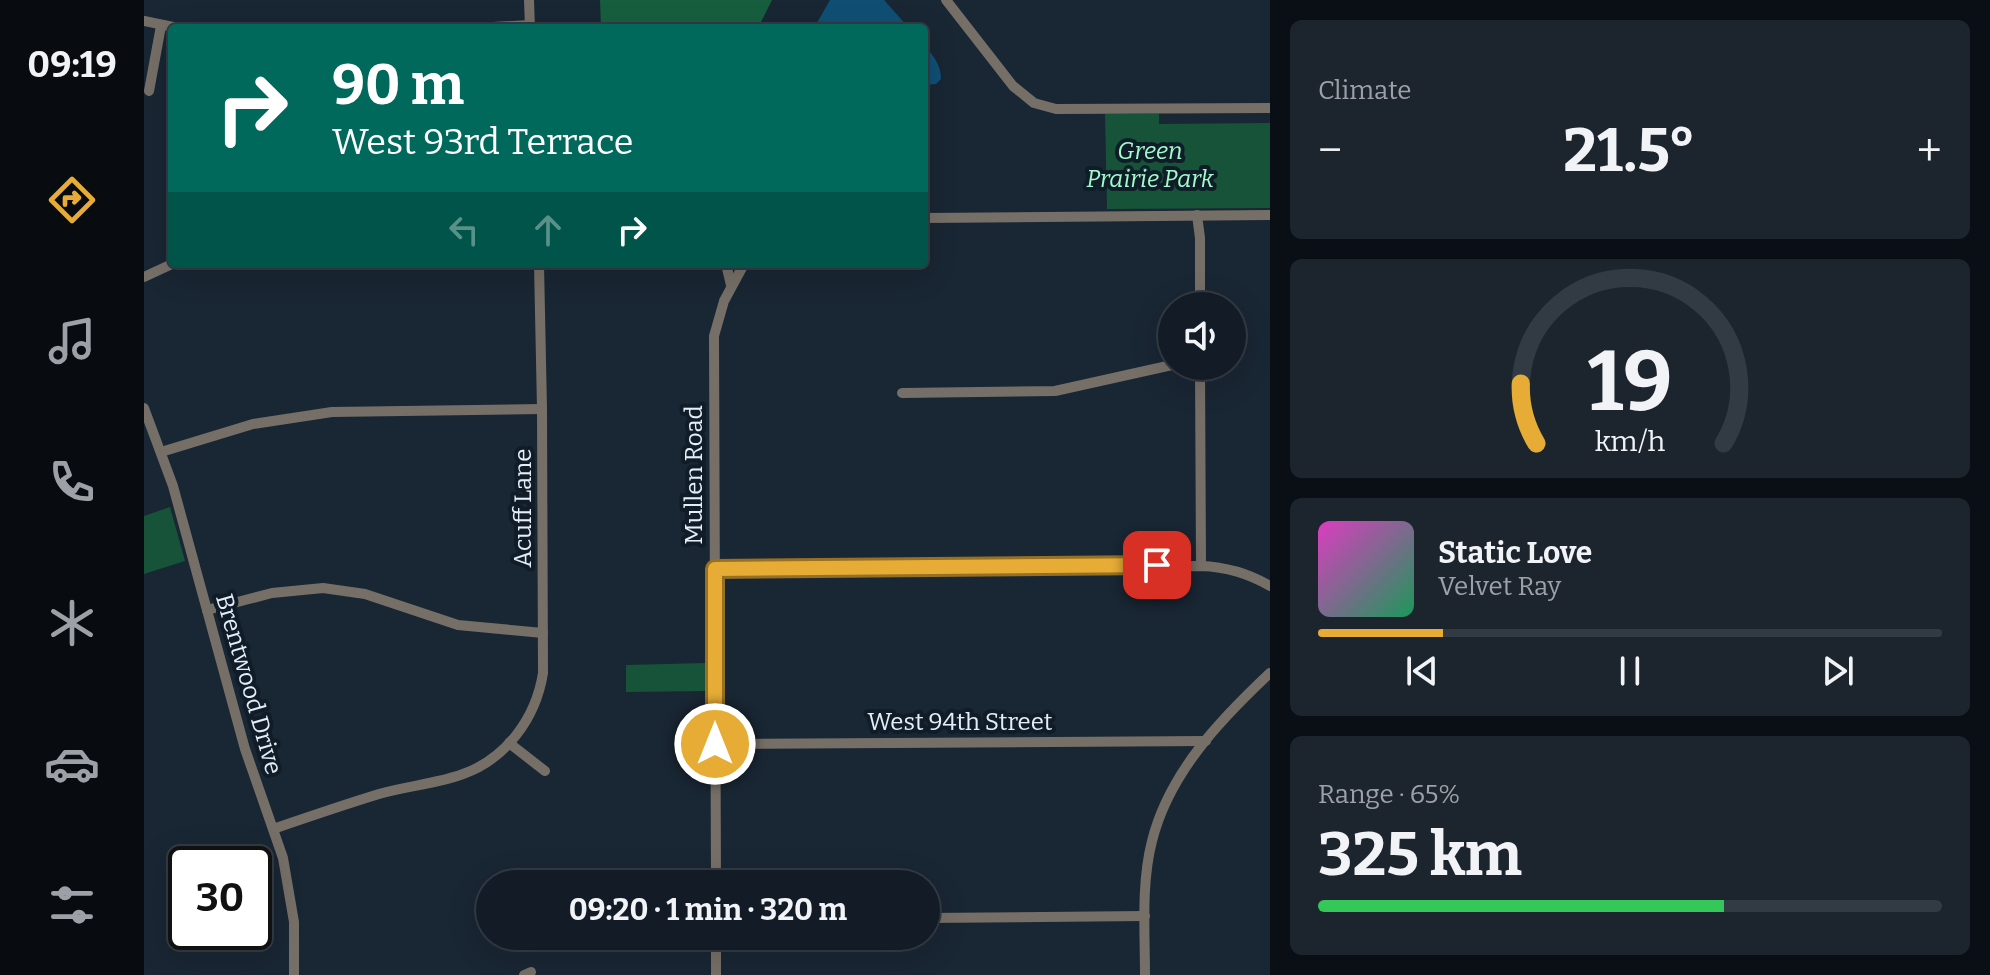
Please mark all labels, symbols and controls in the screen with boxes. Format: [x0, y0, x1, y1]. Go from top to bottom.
text: 09:19 [27, 43, 117, 87]
text: 90 m [332, 52, 464, 119]
icon: right [200, 56, 304, 160]
text: Climate [1318, 75, 1412, 106]
text: 21.5° [1563, 115, 1696, 187]
text: West 93rd Terrace [332, 120, 634, 164]
text: − [1318, 124, 1342, 177]
text: + [1917, 124, 1942, 177]
park label: Green Prairie Park [1086, 137, 1215, 193]
icon: directions [44, 172, 100, 228]
icon: left [442, 208, 486, 252]
icon: ahead [526, 208, 570, 252]
icon: right [610, 208, 654, 252]
map controls [1158, 292, 1246, 380]
button: sound [1158, 292, 1246, 380]
icon: music [44, 313, 100, 369]
text: 19 [1587, 332, 1673, 432]
street label: Mullen Road [680, 405, 708, 545]
text: km/h [1595, 424, 1666, 459]
street label: Acuff Lane [509, 449, 537, 567]
icon: phone [44, 454, 100, 510]
pin [1123, 531, 1191, 599]
text: Static Love [1438, 535, 1592, 571]
icon: arrive [1135, 543, 1179, 587]
text: Velvet Ray [1438, 571, 1561, 602]
street label: Brentwood Drive [210, 591, 288, 777]
icon: climate [44, 595, 100, 651]
icon: previous [1400, 649, 1444, 693]
icon: pause [1608, 649, 1652, 693]
icon: next [1816, 649, 1860, 693]
position arrow [673, 702, 757, 786]
street label: West 94th Street [868, 708, 1053, 736]
icon: car [44, 736, 100, 792]
text: Range · 65% [1318, 779, 1460, 810]
text: 325 km [1318, 819, 1522, 891]
speed limit sign: 30 [168, 846, 272, 950]
icon: filters [44, 877, 100, 933]
text: 09:20 · 1 min · 320 m [569, 892, 847, 928]

